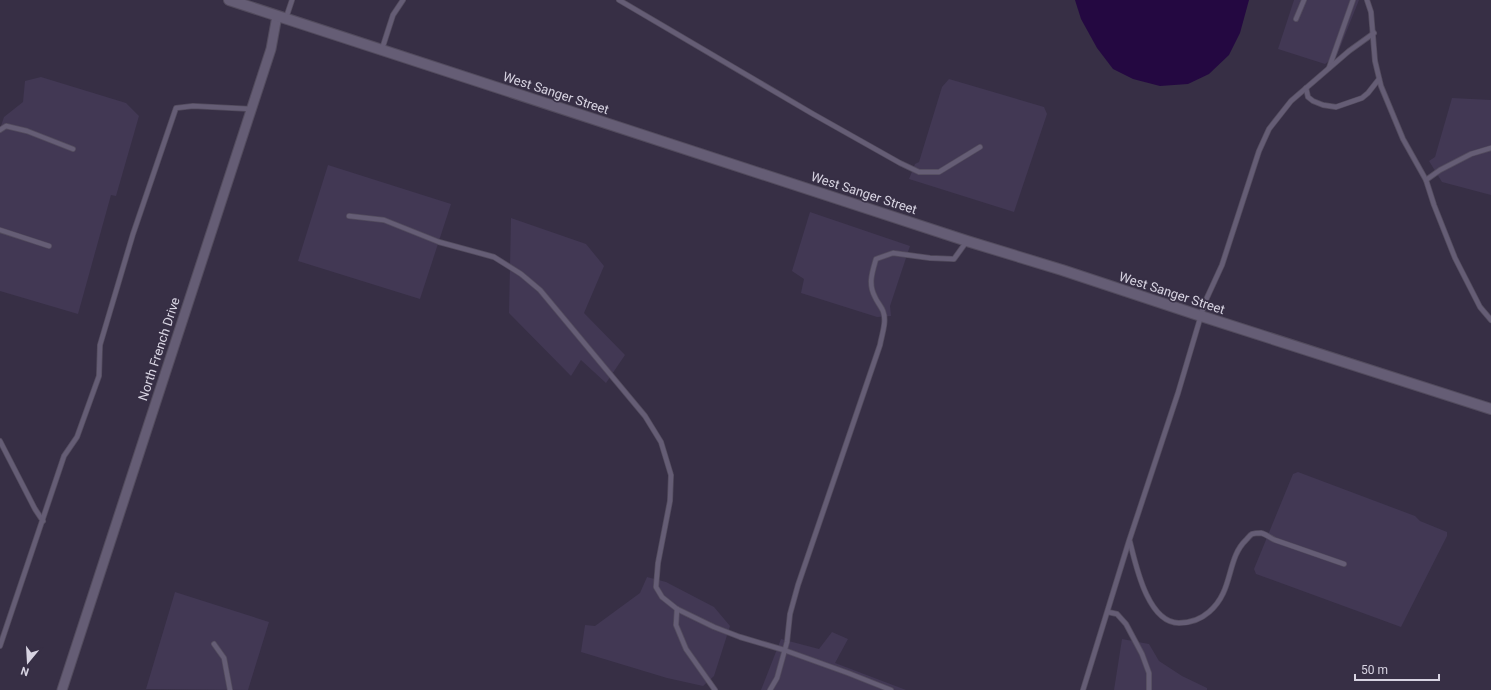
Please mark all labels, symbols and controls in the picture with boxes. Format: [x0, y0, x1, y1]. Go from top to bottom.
street label: West Sanger Street [501, 69, 611, 117]
street label: West Sanger Street [809, 169, 919, 217]
street label: West Sanger Street [1117, 269, 1227, 317]
street label: North French Drive [135, 295, 183, 403]
north arrow [8, 642, 48, 682]
scale bar [1355, 656, 1439, 682]
text: 50 m [1361, 663, 1388, 677]
text: N [19, 664, 31, 678]

